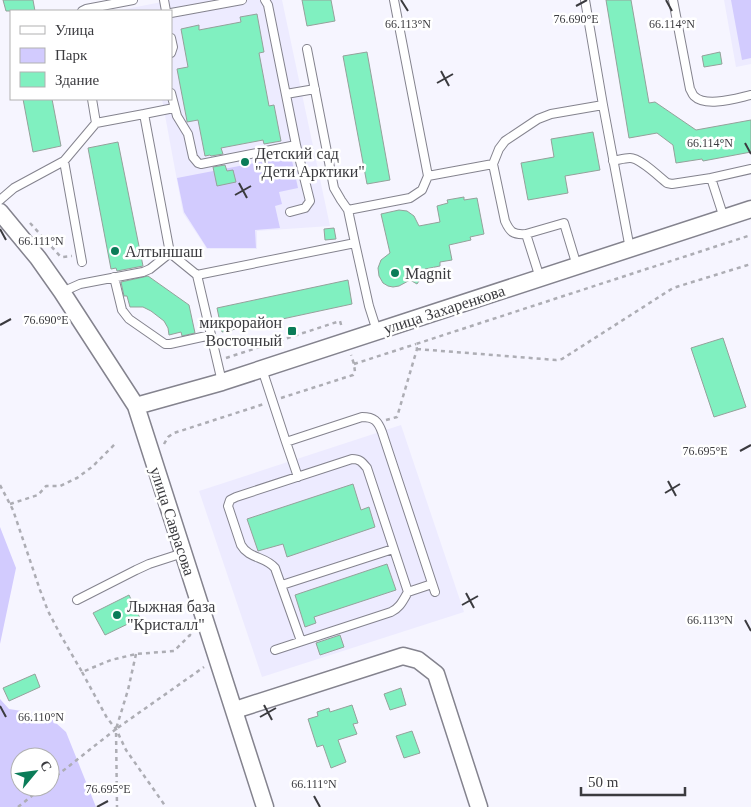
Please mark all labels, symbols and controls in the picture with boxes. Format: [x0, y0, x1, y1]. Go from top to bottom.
legend [10, 10, 172, 100]
text: 76.690°E [553, 12, 599, 26]
text: 66.113°N [385, 17, 431, 31]
text: 66.114°N [649, 17, 695, 31]
text: Улица [55, 22, 94, 38]
text: Парк [55, 47, 88, 63]
text: Здание [55, 72, 99, 88]
text: 66.114°N [687, 136, 733, 150]
place label: Детский сад "Дети Арктики" [255, 145, 365, 181]
marker: Детский сад "Дети Арктики" [239, 156, 251, 168]
text: 66.111°N [18, 234, 64, 248]
place label: Алтыншаш [125, 243, 203, 260]
marker: Алтыншаш [109, 245, 121, 257]
place label: Magnit [405, 265, 452, 283]
marker: Magnit [389, 267, 401, 279]
street label: улица Захаренкова [381, 282, 507, 338]
text: 76.690°E [23, 313, 69, 327]
place label: микрорайон Восточный [199, 314, 282, 349]
marker: микрорайон Восточный [286, 325, 298, 337]
text: 76.695°E [682, 444, 728, 458]
street label: улица Саврасова [146, 465, 198, 578]
place label: Лыжная база "Кристалл" [127, 598, 215, 634]
marker: Лыжная база "Кристалл" [111, 609, 123, 621]
text: 66.113°N [687, 613, 733, 627]
text: 66.110°N [18, 710, 64, 724]
north arrow [10, 747, 60, 797]
text: С [37, 758, 55, 774]
scale bar [581, 764, 685, 796]
text: 50 m [588, 774, 619, 790]
text: 66.111°N [291, 777, 337, 791]
text: 76.695°E [85, 782, 131, 796]

